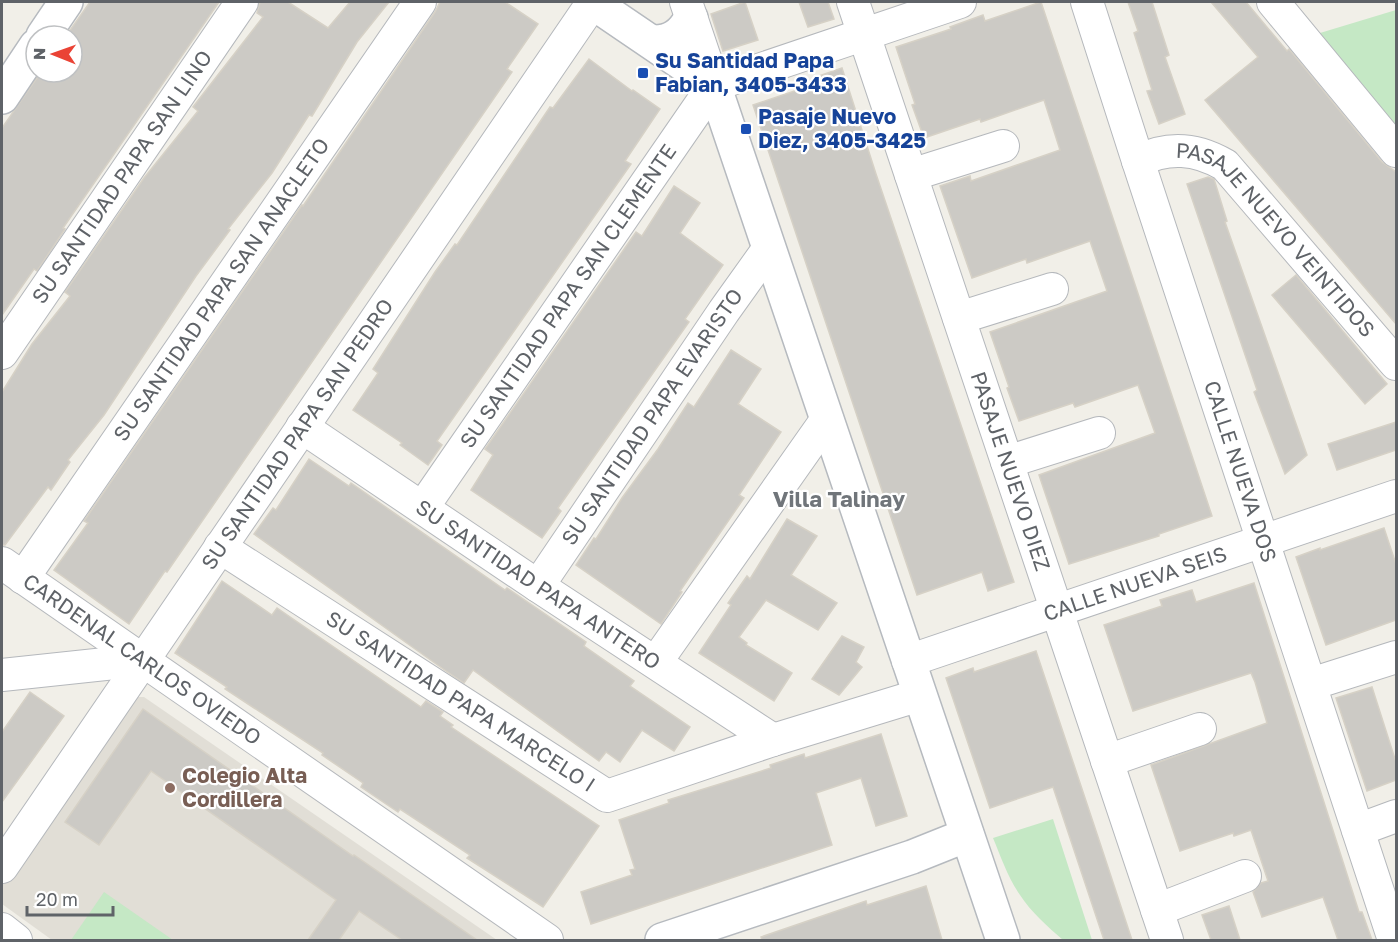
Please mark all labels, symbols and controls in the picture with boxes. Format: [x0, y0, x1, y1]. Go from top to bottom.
north arrow [24, 24, 84, 84]
street label: SU SANTIDAD PAPA SAN LINO [27, 45, 217, 309]
place label: Su Santidad Papa Fabian, 3405-3433 [655, 47, 847, 97]
marker: Su Santidad Papa Fabian, 3405-3433 [636, 66, 650, 80]
place label: Pasaje Nuevo Diez, 3405-3425 [758, 103, 926, 153]
marker: Pasaje Nuevo Diez, 3405-3425 [739, 122, 753, 136]
street label: SU SANTIDAD PAPA SAN ANACLETO [107, 133, 334, 446]
street label: PASAJE NUEVO VEINTIDOS [1175, 137, 1381, 342]
street label: SU SANTIDAD PAPA SAN CLEMENTE [454, 139, 681, 453]
street label: SU SANTIDAD PAPA EVARISTO [555, 283, 748, 550]
street label: SU SANTIDAD PAPA SAN PEDRO [195, 293, 398, 574]
street label: PASAJE NUEVO DIEZ [966, 368, 1057, 574]
street label: CALLE NUEVA DOS [1199, 377, 1283, 565]
district label: Villa Talinay [773, 485, 905, 512]
street label: SU SANTIDAD PAPA ANTERO [411, 493, 666, 675]
street label: CALLE NUEVA SEIS [1040, 540, 1230, 626]
street label: CARDENAL CARLOS OVIEDO [18, 568, 266, 750]
street label: SU SANTIDAD PAPA MARCELO I [322, 605, 601, 797]
place label: Colegio Alta Cordillera [182, 762, 307, 812]
marker: Colegio Alta Cordillera [163, 781, 177, 795]
scale bar [27, 879, 112, 917]
text: 20 m [36, 888, 78, 910]

